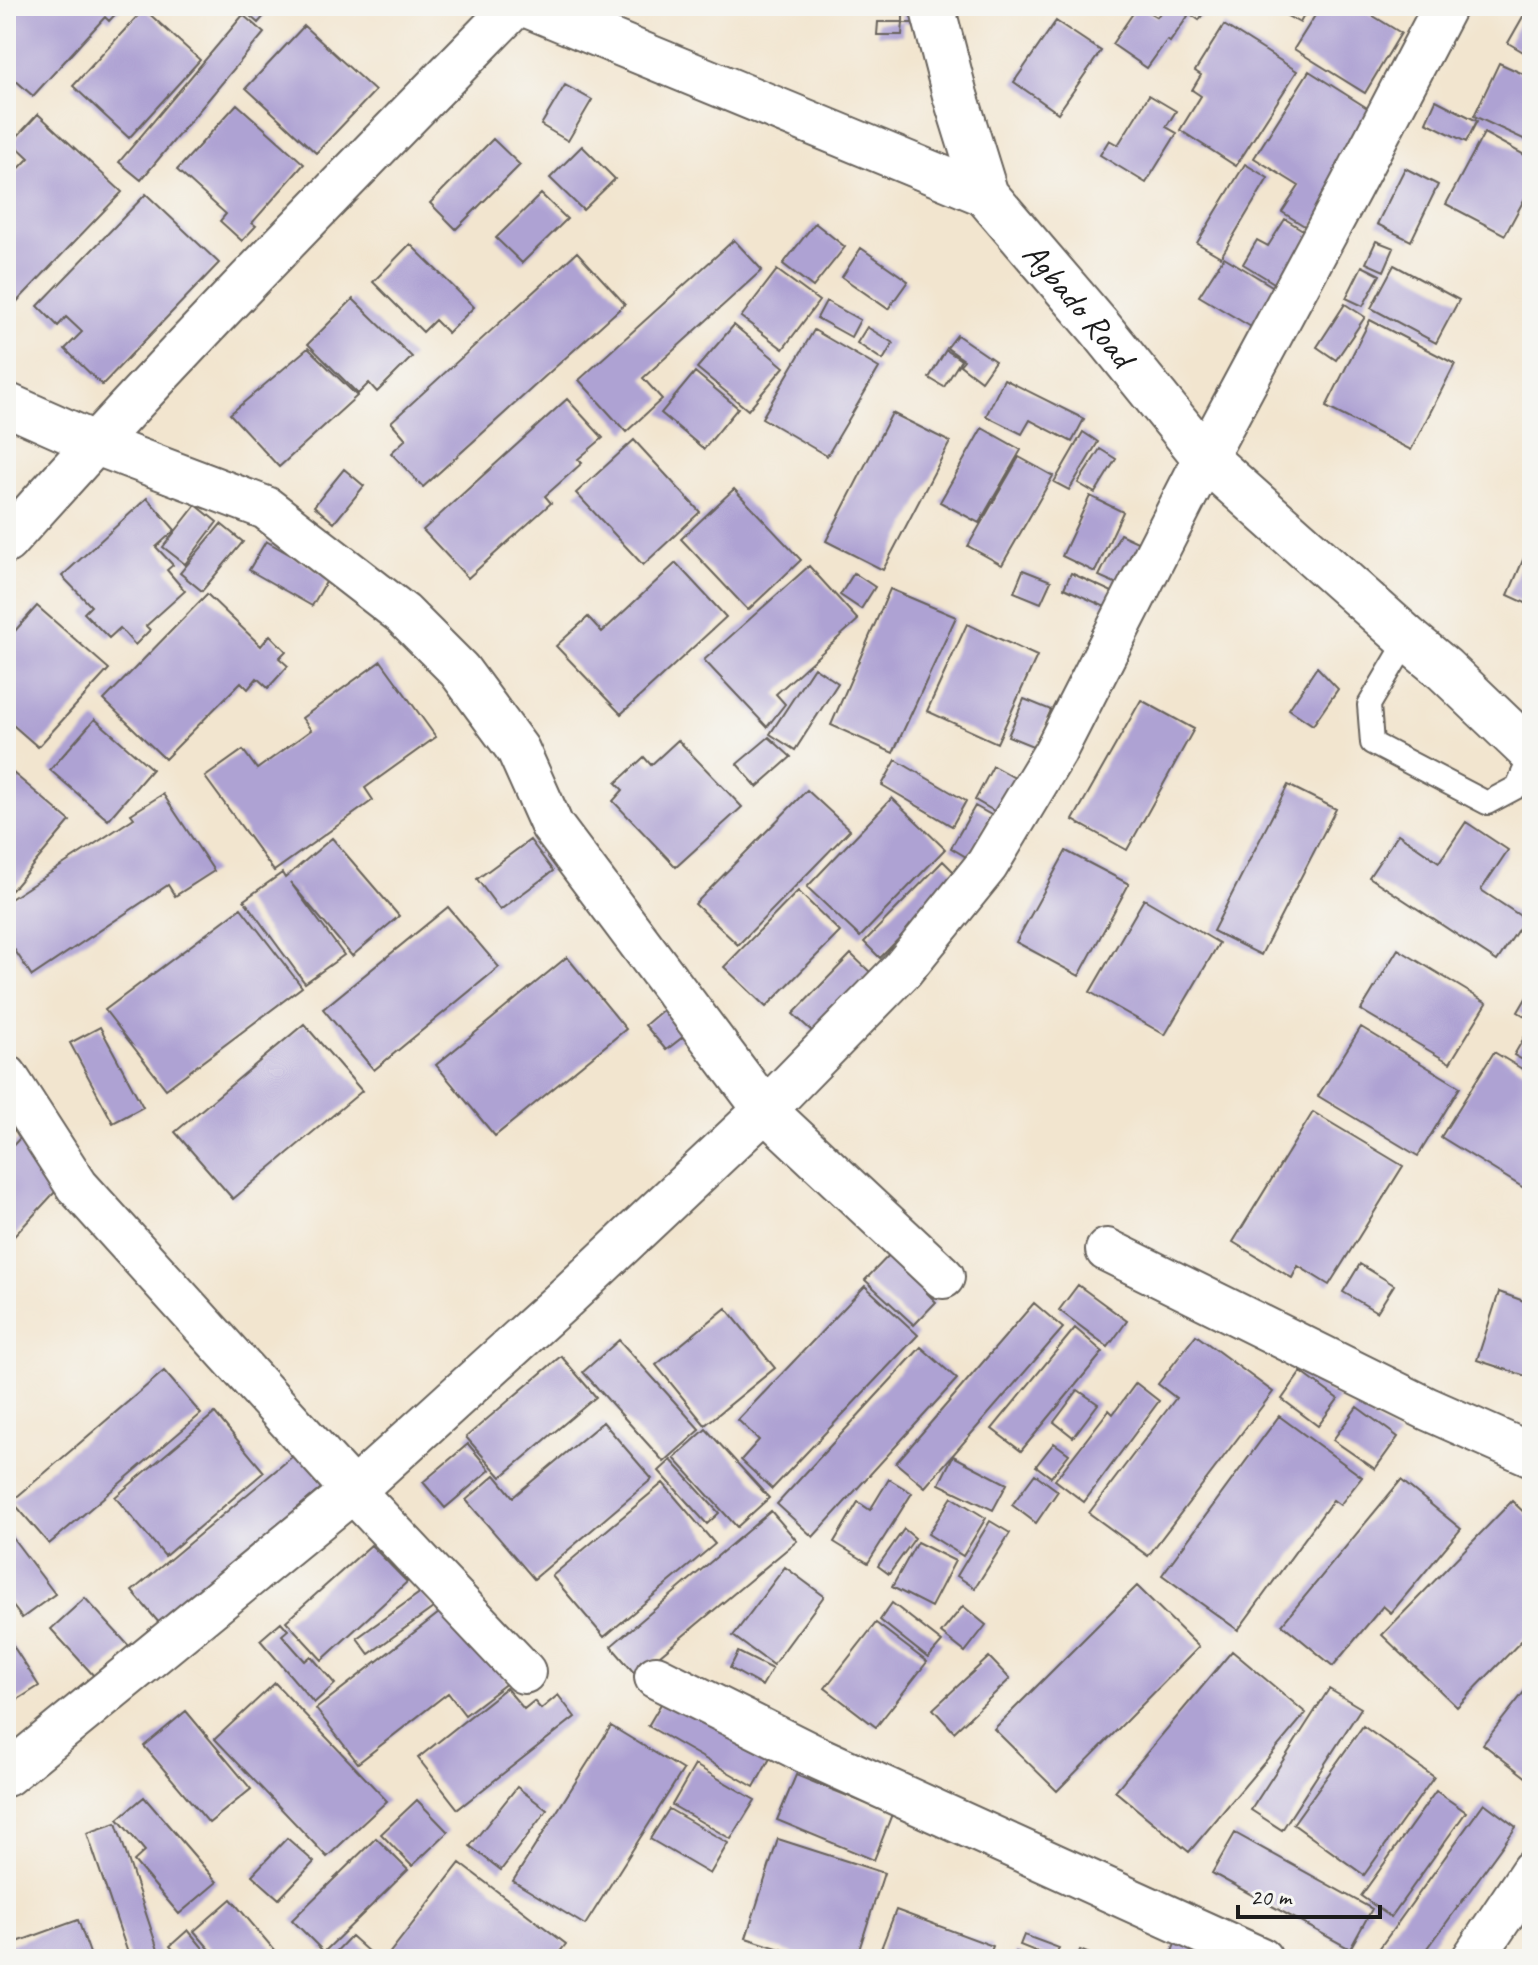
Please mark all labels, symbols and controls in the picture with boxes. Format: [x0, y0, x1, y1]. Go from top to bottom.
street label: Agbado Road [1014, 233, 1147, 379]
scale bar [1238, 1869, 1380, 1919]
text: 20 m [1250, 1882, 1293, 1912]

